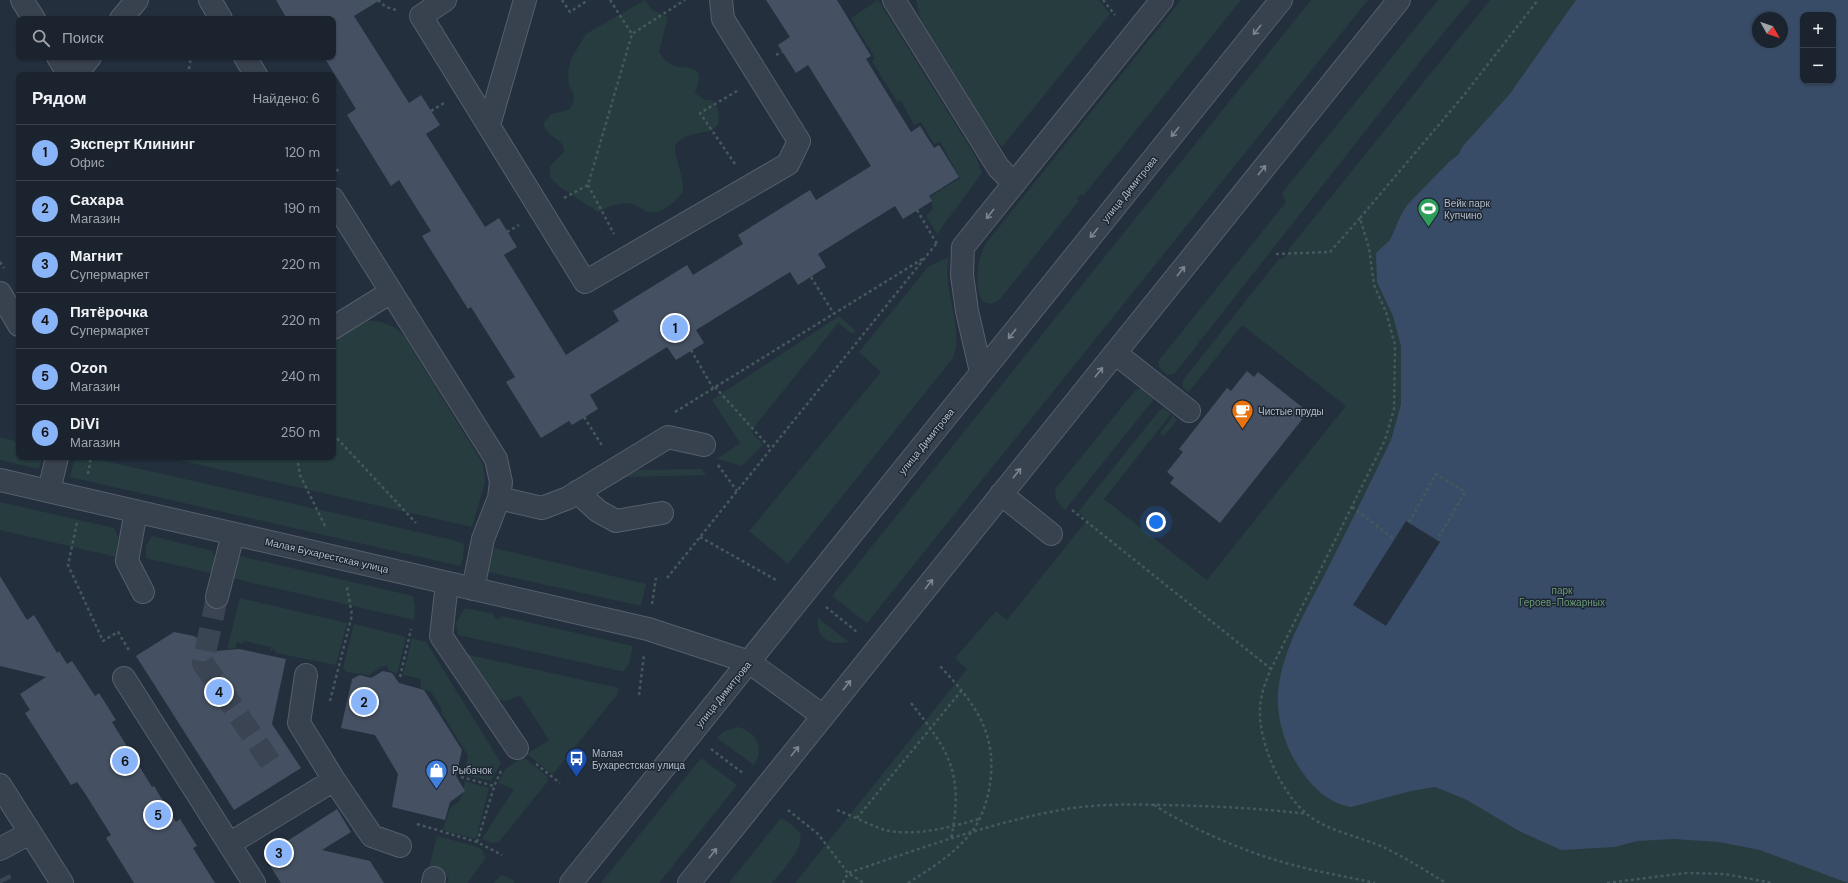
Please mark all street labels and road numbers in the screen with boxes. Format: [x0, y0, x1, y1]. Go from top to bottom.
street label: улица Димитрова [1099, 153, 1160, 225]
street label: улица Димитрова [896, 405, 957, 477]
street label: Малая Бухарестская улица [264, 535, 390, 576]
street label: улица Димитрова [693, 658, 754, 730]

